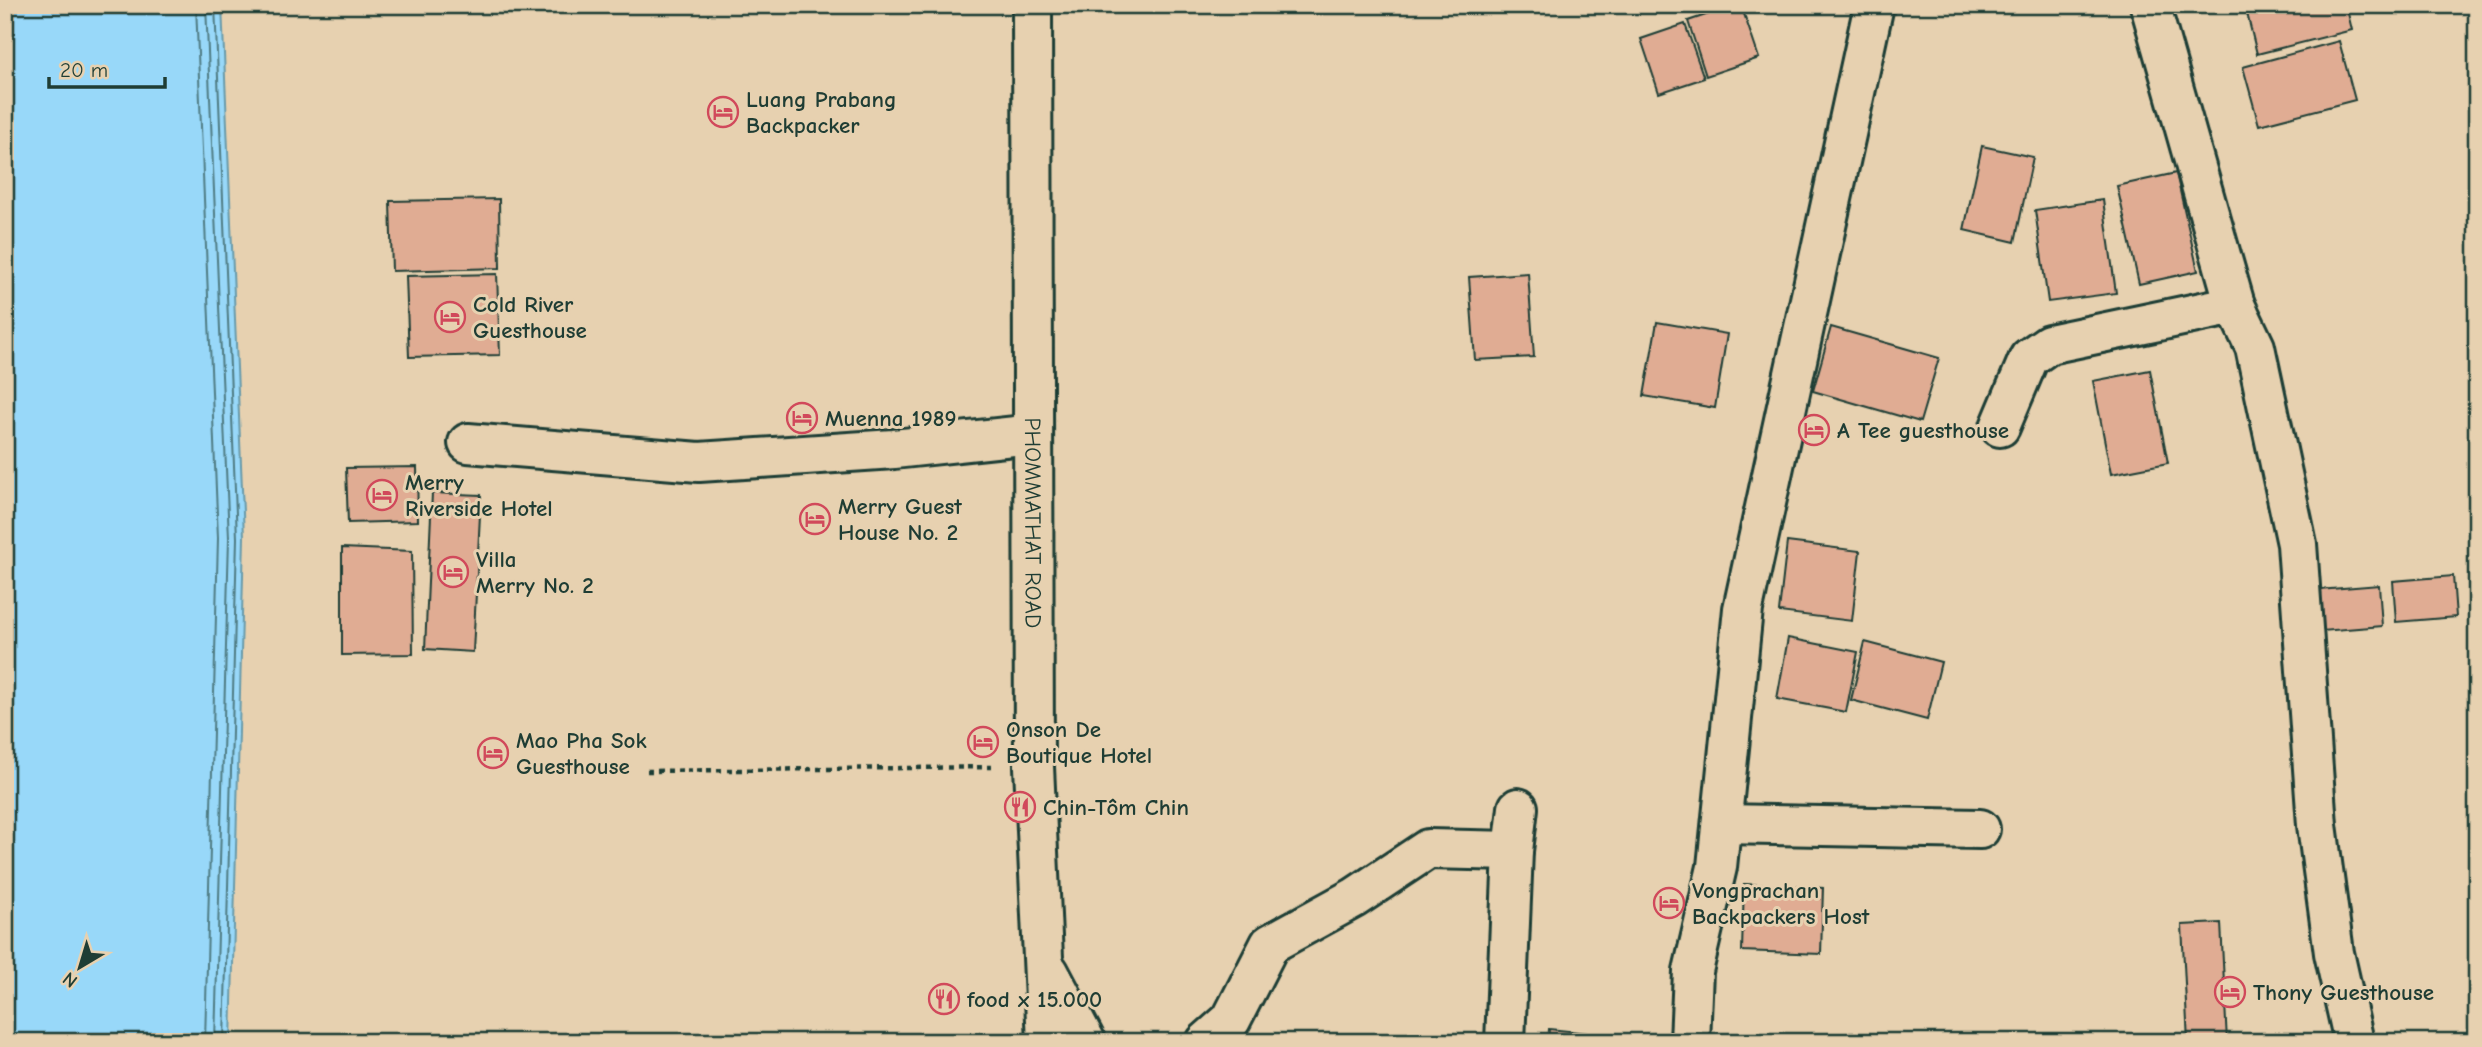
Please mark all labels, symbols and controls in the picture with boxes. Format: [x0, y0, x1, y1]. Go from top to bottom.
scale bar [49, 46, 164, 90]
text: 20 m [60, 58, 108, 82]
place label: Luang Prabang Backpacker [746, 86, 897, 139]
hotel icon: Luang Prabang Backpacker [706, 95, 740, 129]
place label: Cold River Guesthouse [473, 291, 587, 344]
hotel icon: Cold River Guesthouse [433, 300, 467, 334]
hotel icon: Muenna 1989 [785, 401, 819, 435]
place label: Muenna 1989 [825, 405, 956, 432]
hotel icon: A Tee guesthouse [1797, 413, 1831, 447]
place label: A Tee guesthouse [1837, 417, 2009, 444]
street label: PHOMMATHAT ROAD [1020, 418, 1047, 628]
place label: Merry Riverside Hotel [405, 469, 553, 522]
hotel icon: Merry Riverside Hotel [365, 478, 399, 512]
place label: Merry Guest House No. 2 [838, 493, 962, 546]
hotel icon: Merry Guest House No. 2 [798, 502, 832, 536]
place label: Villa Merry No. 2 [476, 546, 594, 599]
hotel icon: Villa Merry No. 2 [436, 555, 470, 589]
place label: Onson De Boutique Hotel [1006, 716, 1152, 769]
hotel icon: Onson De Boutique Hotel [966, 725, 1000, 759]
place label: Mao Pha Sok Guesthouse [516, 727, 647, 780]
hotel icon: Mao Pha Sok Guesthouse [476, 736, 510, 770]
restaurant icon: Chin-Tôm Chin [1003, 790, 1037, 824]
place label: Chin-Tôm Chin [1043, 794, 1189, 821]
place label: Vongprachan Backpackers Host [1692, 877, 1870, 930]
hotel icon: Vongprachan Backpackers Host [1652, 886, 1686, 920]
north arrow [46, 932, 116, 1002]
text: N [58, 967, 82, 992]
hotel icon: Thony Guesthouse [2213, 975, 2247, 1009]
place label: Thony Guesthouse [2253, 979, 2434, 1006]
restaurant icon: food x 15.000 [927, 982, 961, 1016]
place label: food x 15.000 [966, 986, 1102, 1013]

